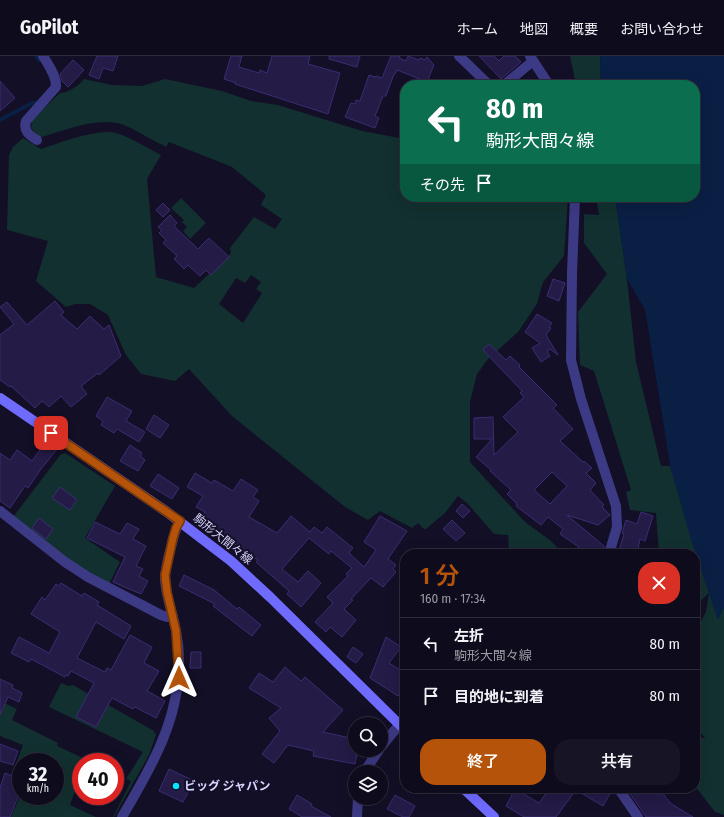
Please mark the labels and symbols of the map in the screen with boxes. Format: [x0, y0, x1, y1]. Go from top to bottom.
pin [34, 416, 68, 450]
street label: 駒形大間々線 [191, 511, 255, 567]
position arrow [158, 657, 200, 699]
speed limit sign: 40 [72, 753, 124, 805]
place label: ビッグ ジャパン [184, 779, 271, 793]
marker: ビッグ ジャパン [171, 781, 181, 791]

